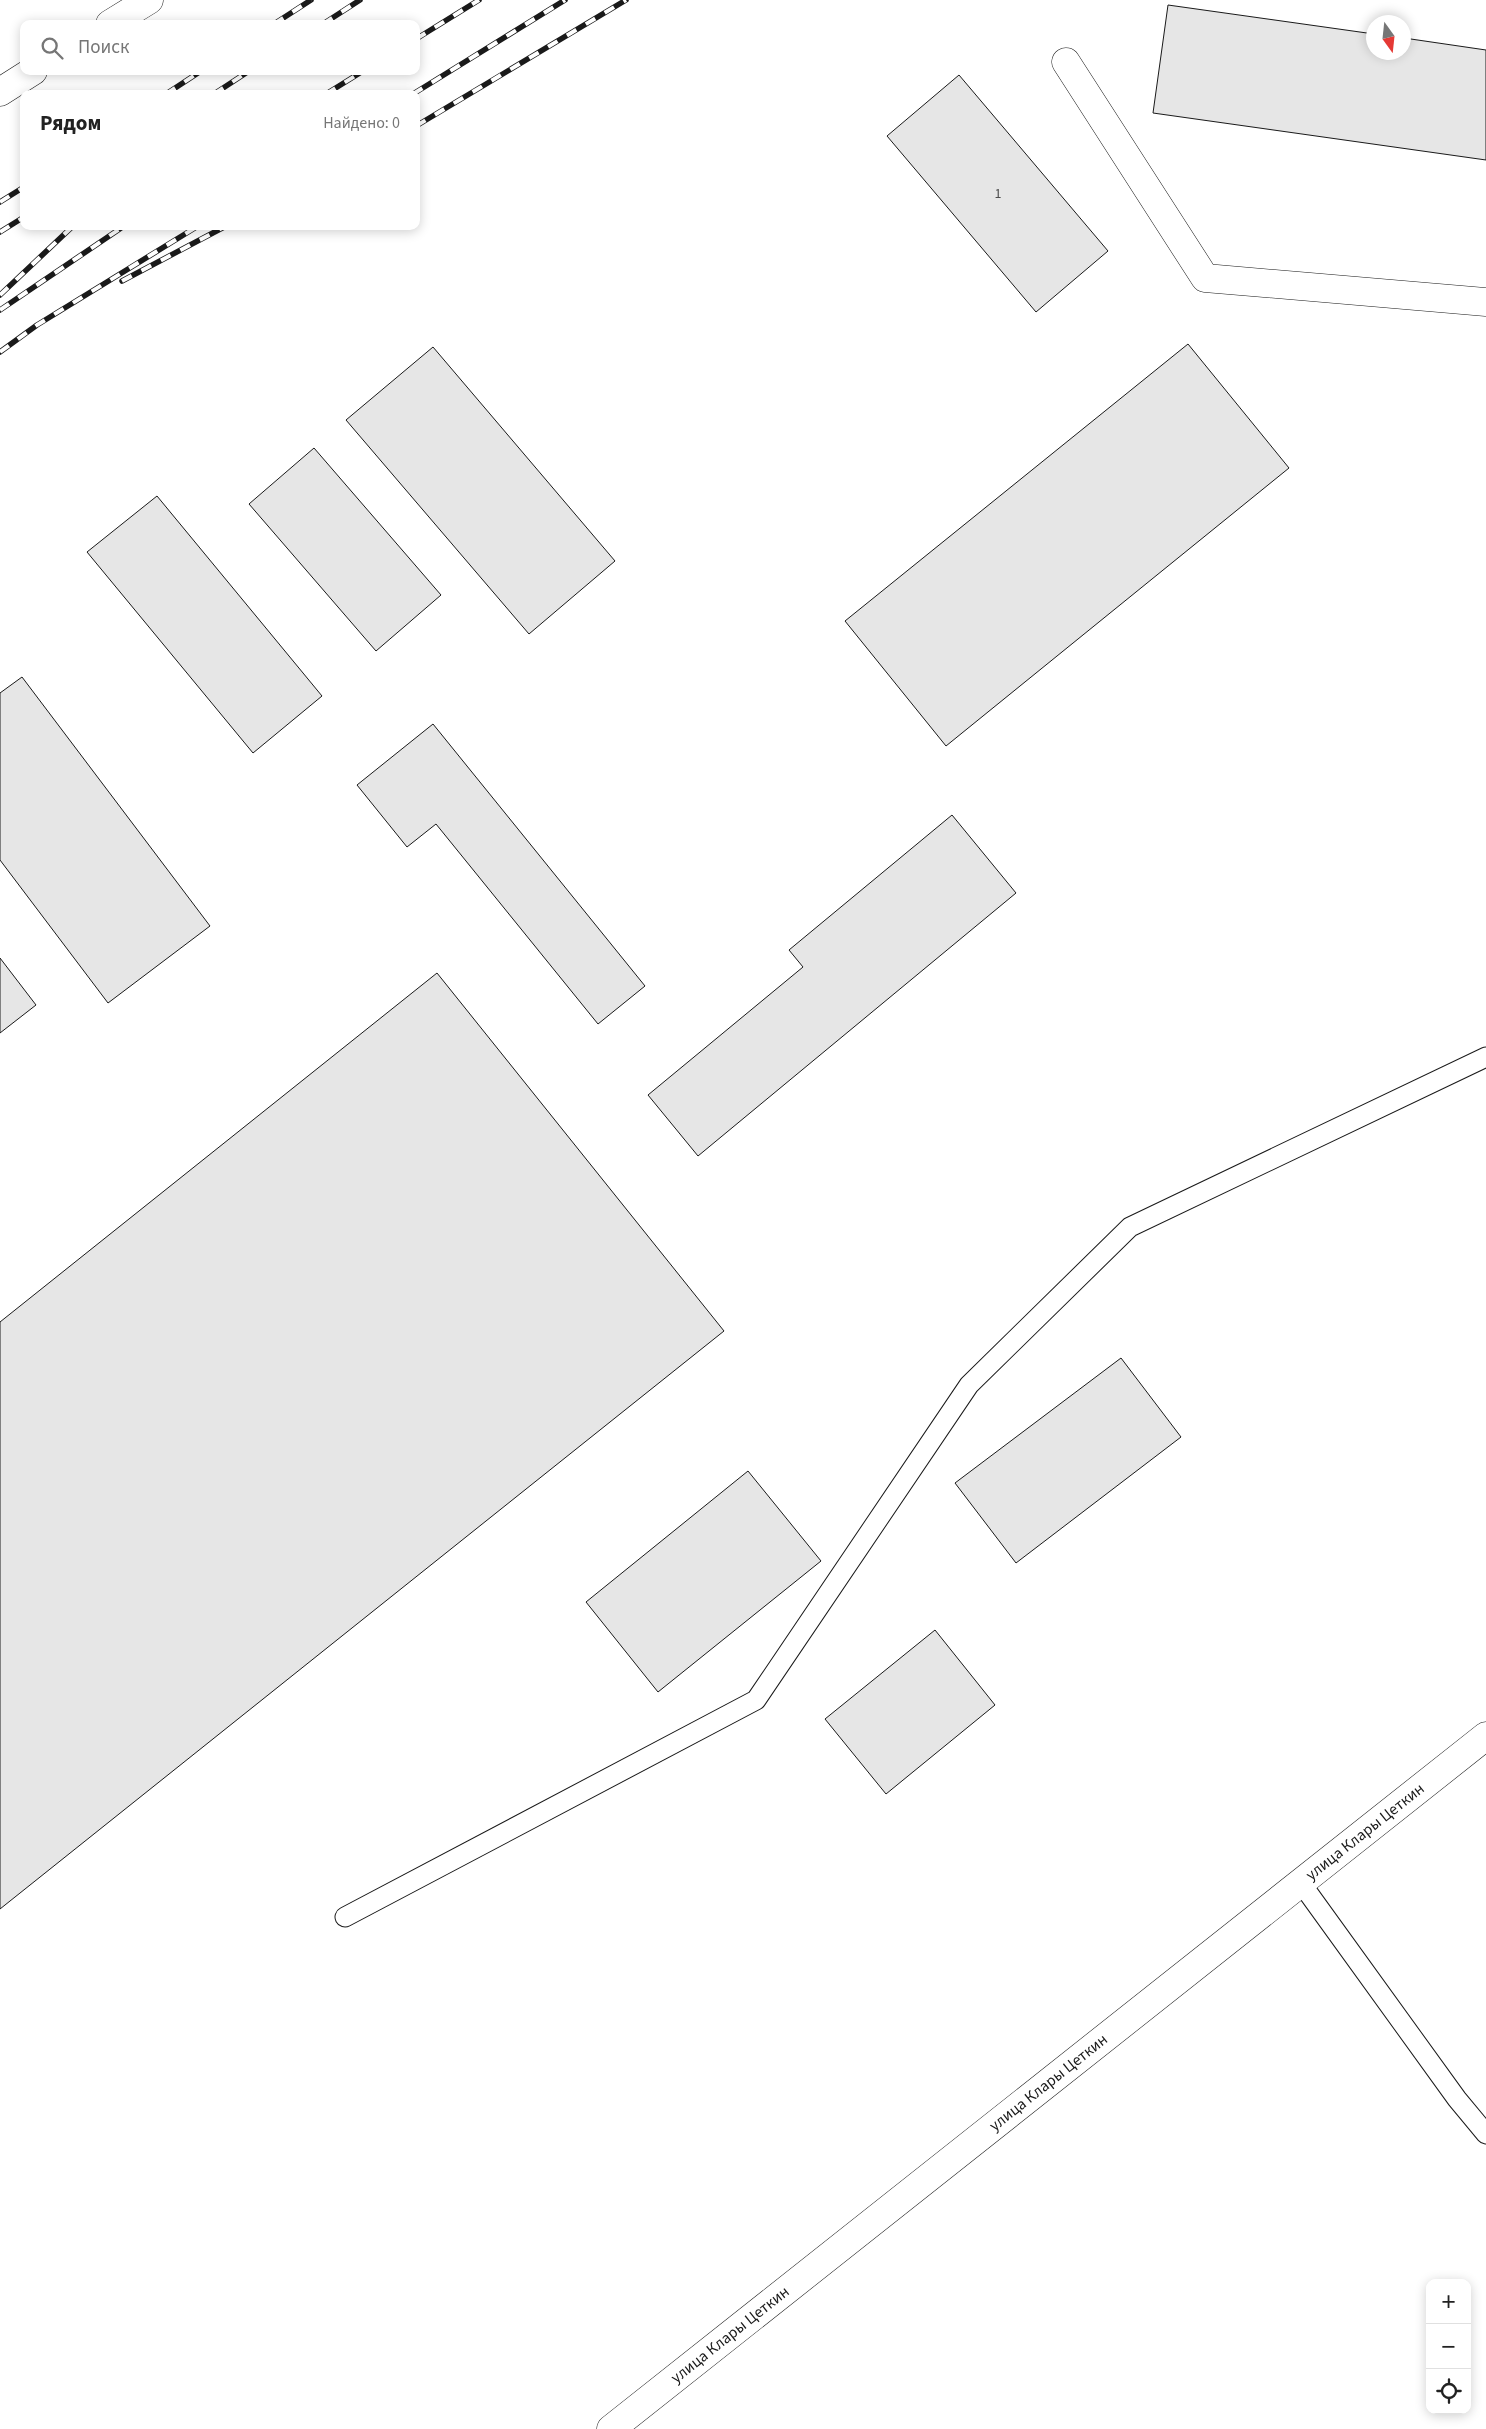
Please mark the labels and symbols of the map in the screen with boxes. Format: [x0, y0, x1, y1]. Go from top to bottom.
north arrow [1366, 15, 1411, 60]
house number: 1 [995, 184, 1002, 204]
street label: улица Клары Цеткин [1301, 1778, 1429, 1886]
street label: улица Клары Цеткин [984, 2029, 1112, 2136]
street label: улица Клары Цеткин [666, 2281, 794, 2389]

